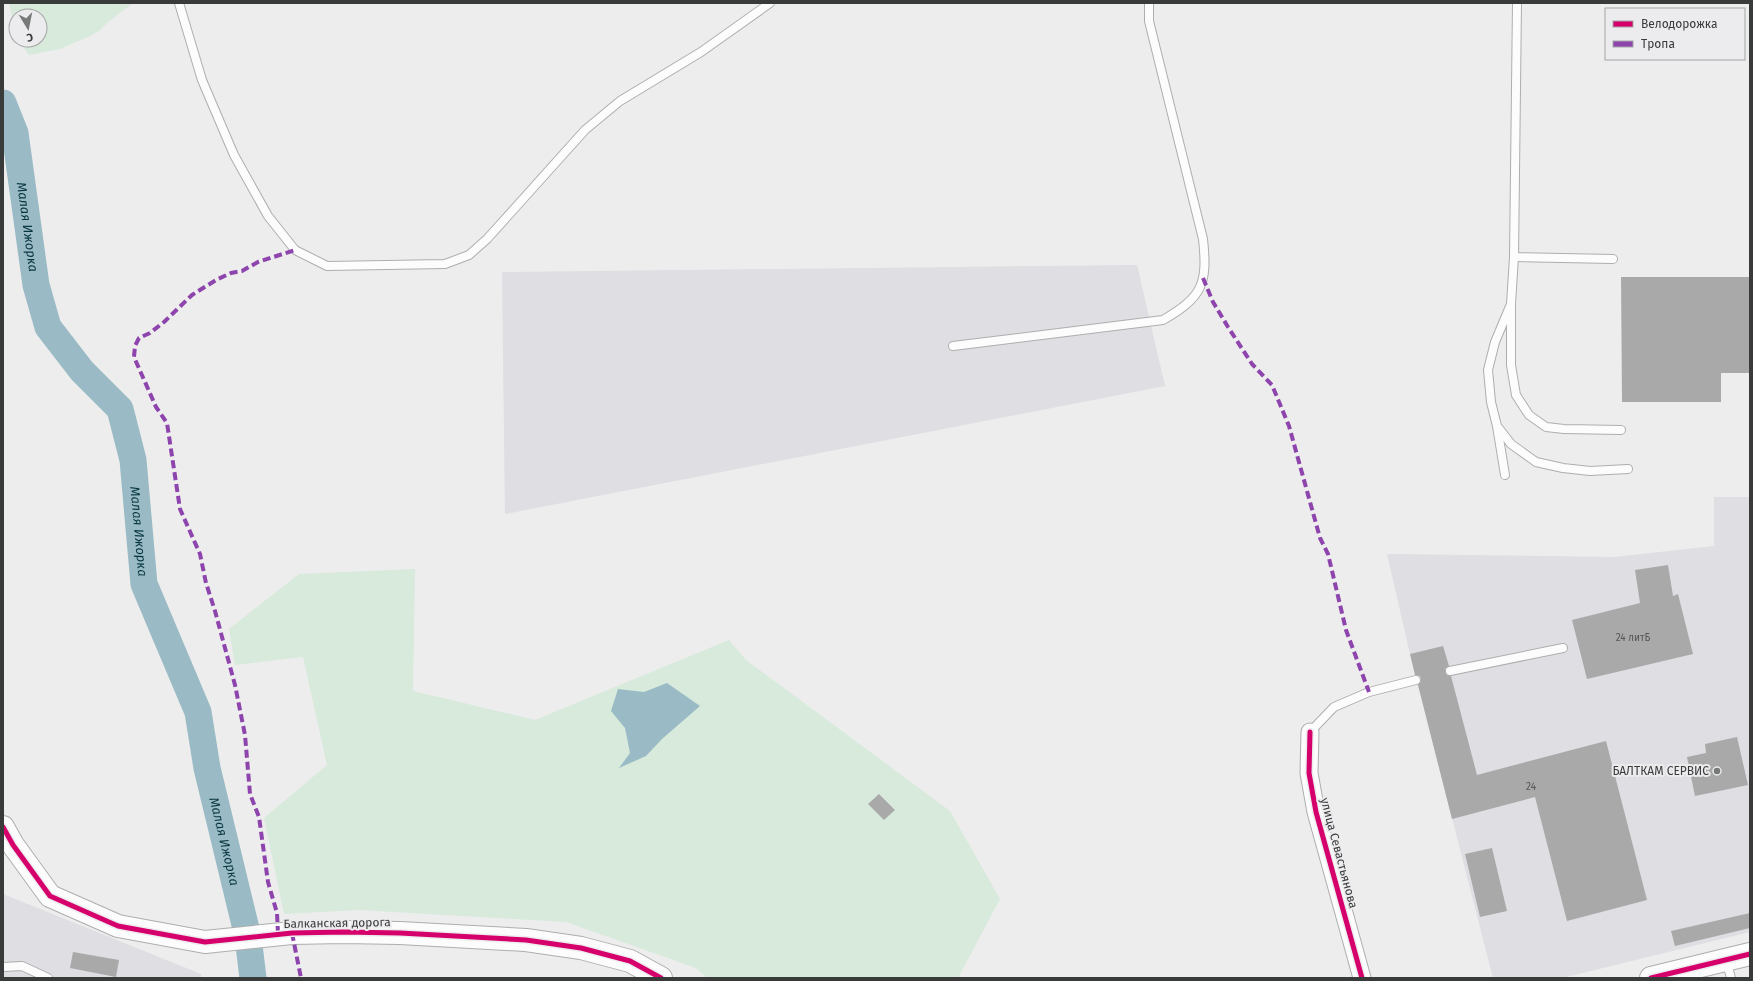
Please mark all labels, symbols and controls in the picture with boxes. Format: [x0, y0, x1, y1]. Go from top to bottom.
north arrow [8, 8, 48, 48]
legend [1605, 8, 1745, 60]
text: Велодорожка [1641, 17, 1717, 31]
text: С [25, 30, 34, 44]
text: Тропа [1641, 37, 1675, 51]
water label: Малая Ижорка [14, 181, 41, 273]
water label: Малая Ижорка [127, 486, 150, 577]
house number: 24 литБ [1616, 632, 1651, 644]
place label: БАЛТКАМ СЕРВИС [1612, 764, 1709, 778]
marker: БАЛТКАМ СЕРВИС [1712, 766, 1722, 776]
house number: 24 [1526, 781, 1537, 793]
water label: Малая Ижорка [206, 796, 242, 887]
street label: улица Севастьянова [1317, 796, 1361, 910]
street label: Балканская дорога [283, 915, 391, 931]

